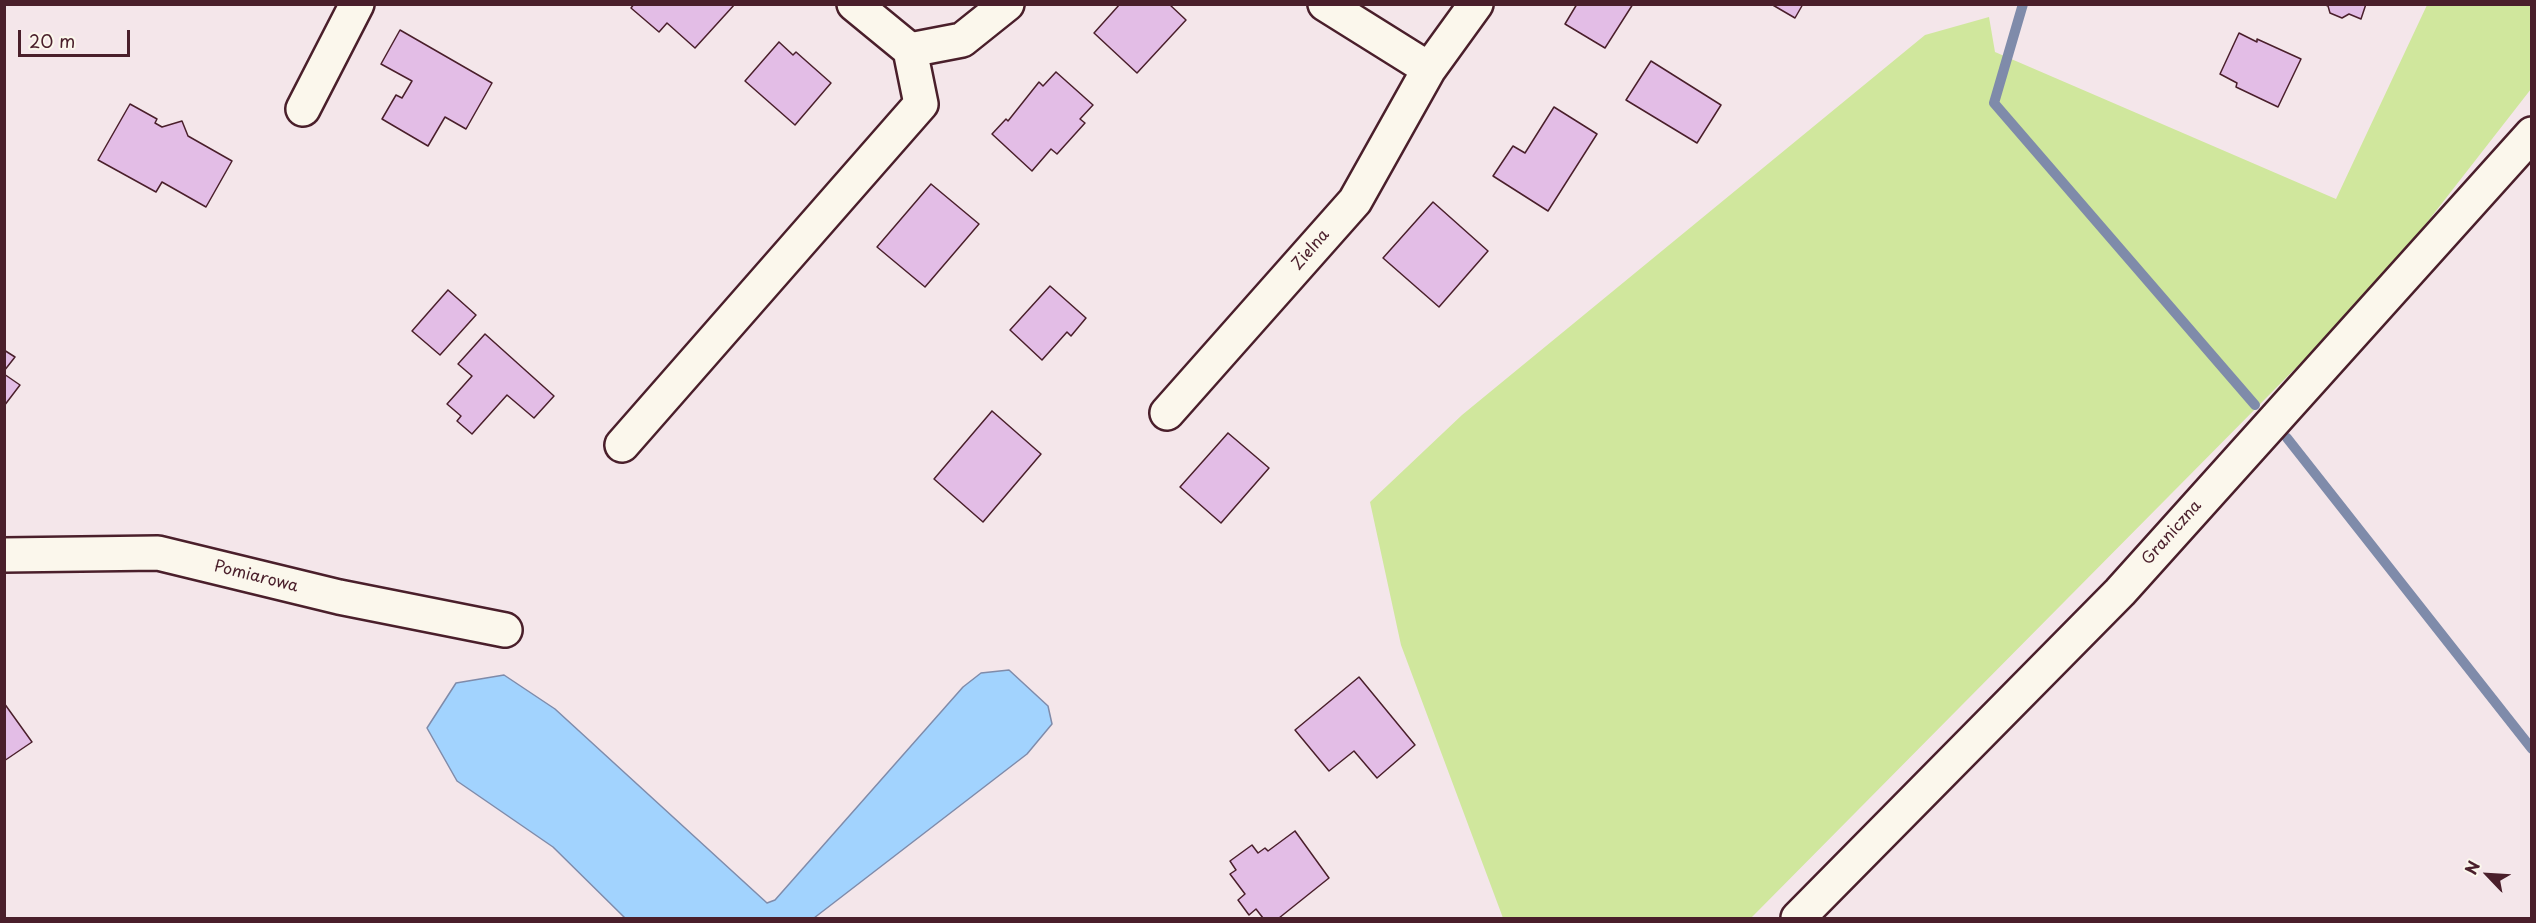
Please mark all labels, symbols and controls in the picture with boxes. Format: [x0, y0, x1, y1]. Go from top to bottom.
scale bar [21, 18, 134, 56]
text: 20 m [29, 27, 75, 54]
street label: Zielna [1288, 226, 1334, 274]
street label: Graniczna [2138, 497, 2206, 569]
street label: Pomiarowa [212, 557, 300, 597]
north arrow [2458, 845, 2518, 905]
text: N [2458, 857, 2485, 878]

